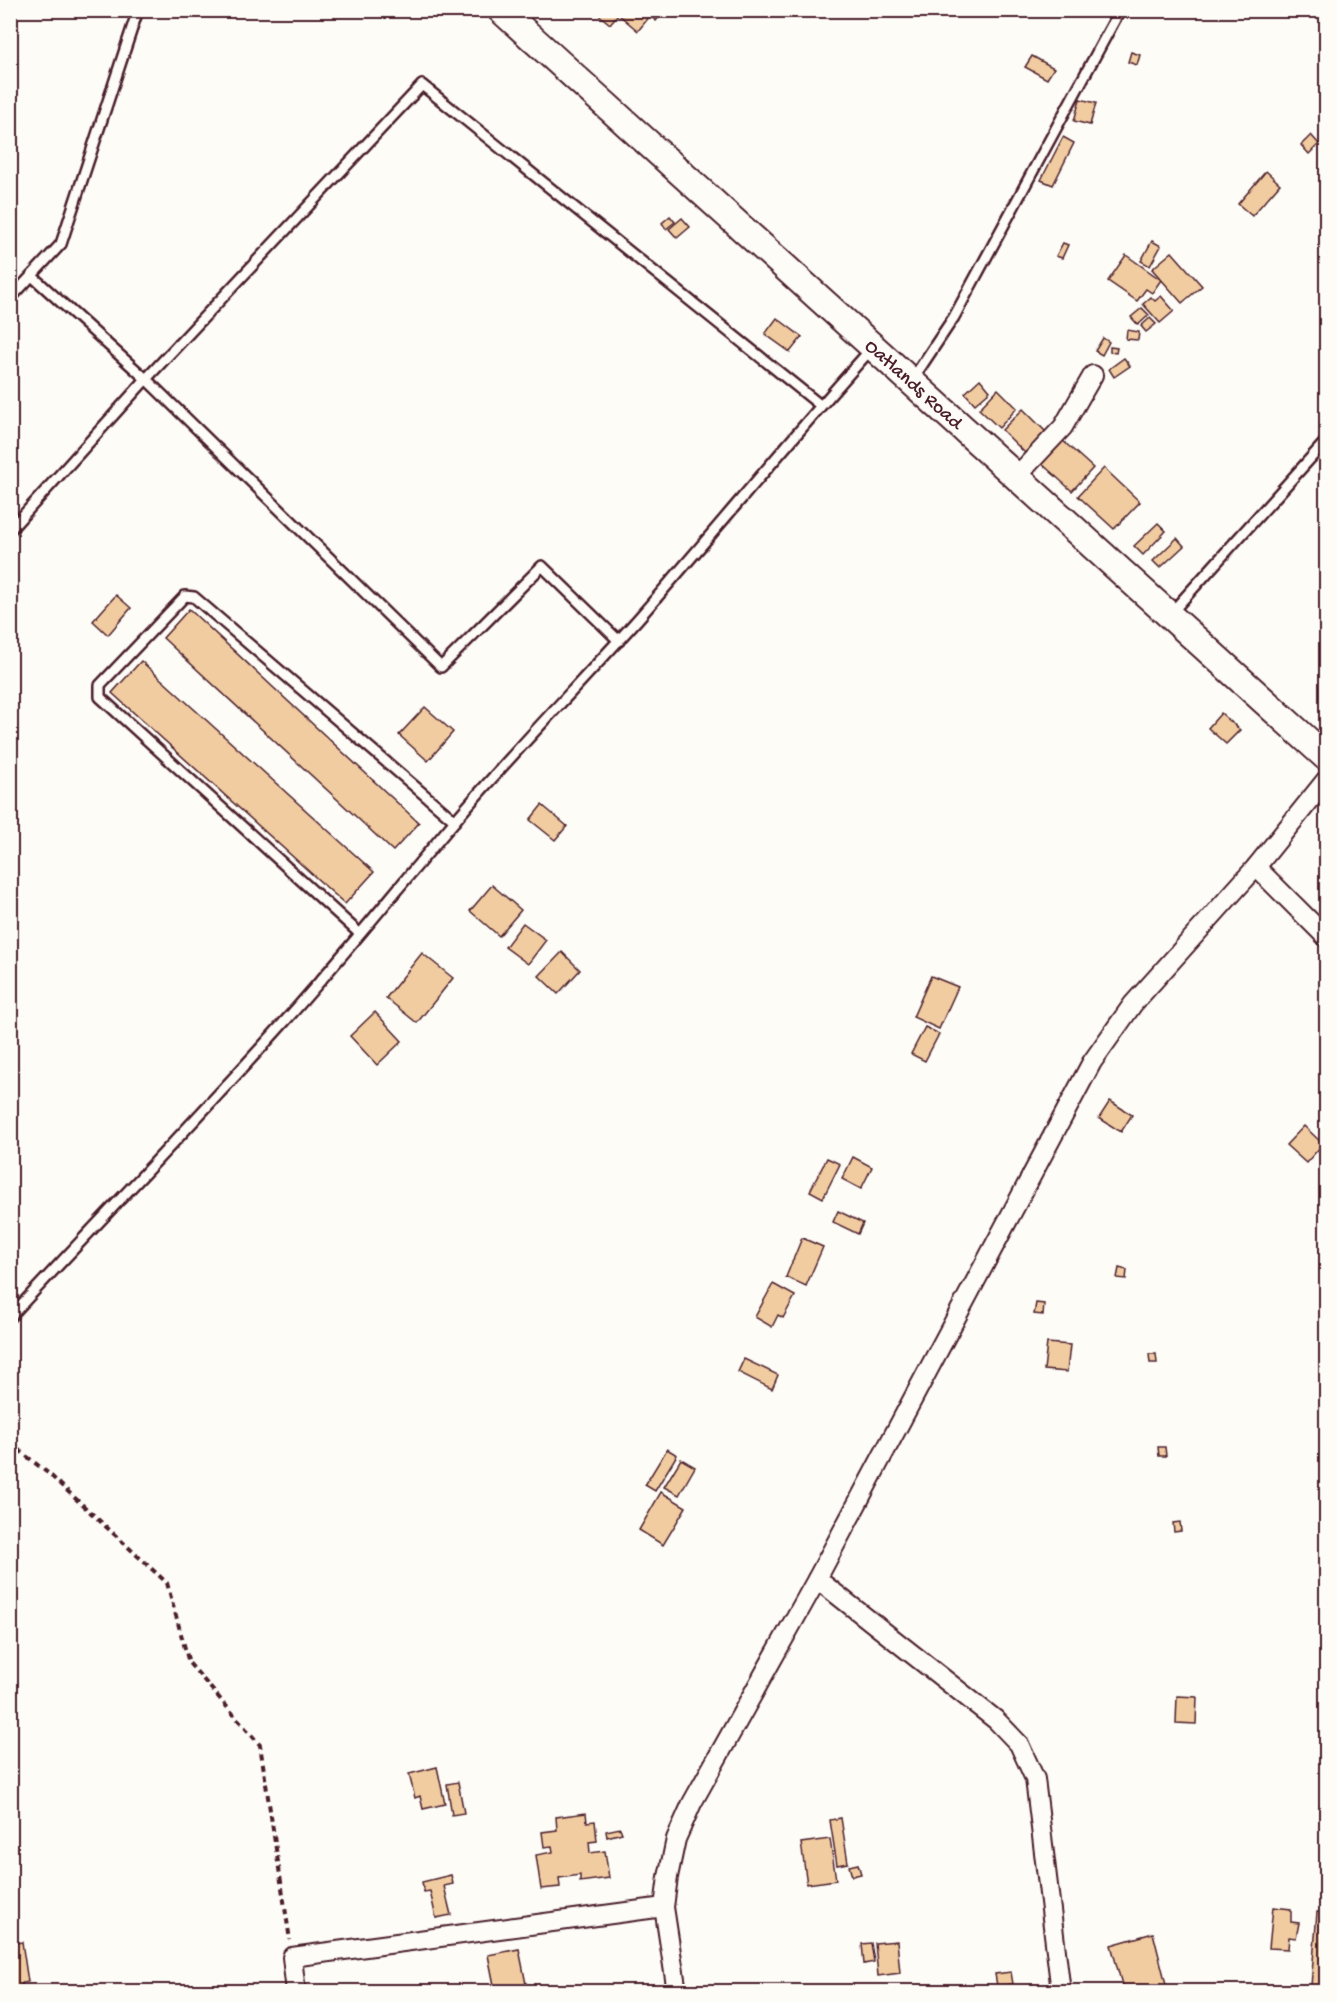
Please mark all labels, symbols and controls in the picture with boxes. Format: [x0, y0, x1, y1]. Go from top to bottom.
street label: Oatlands Road [859, 336, 968, 437]

